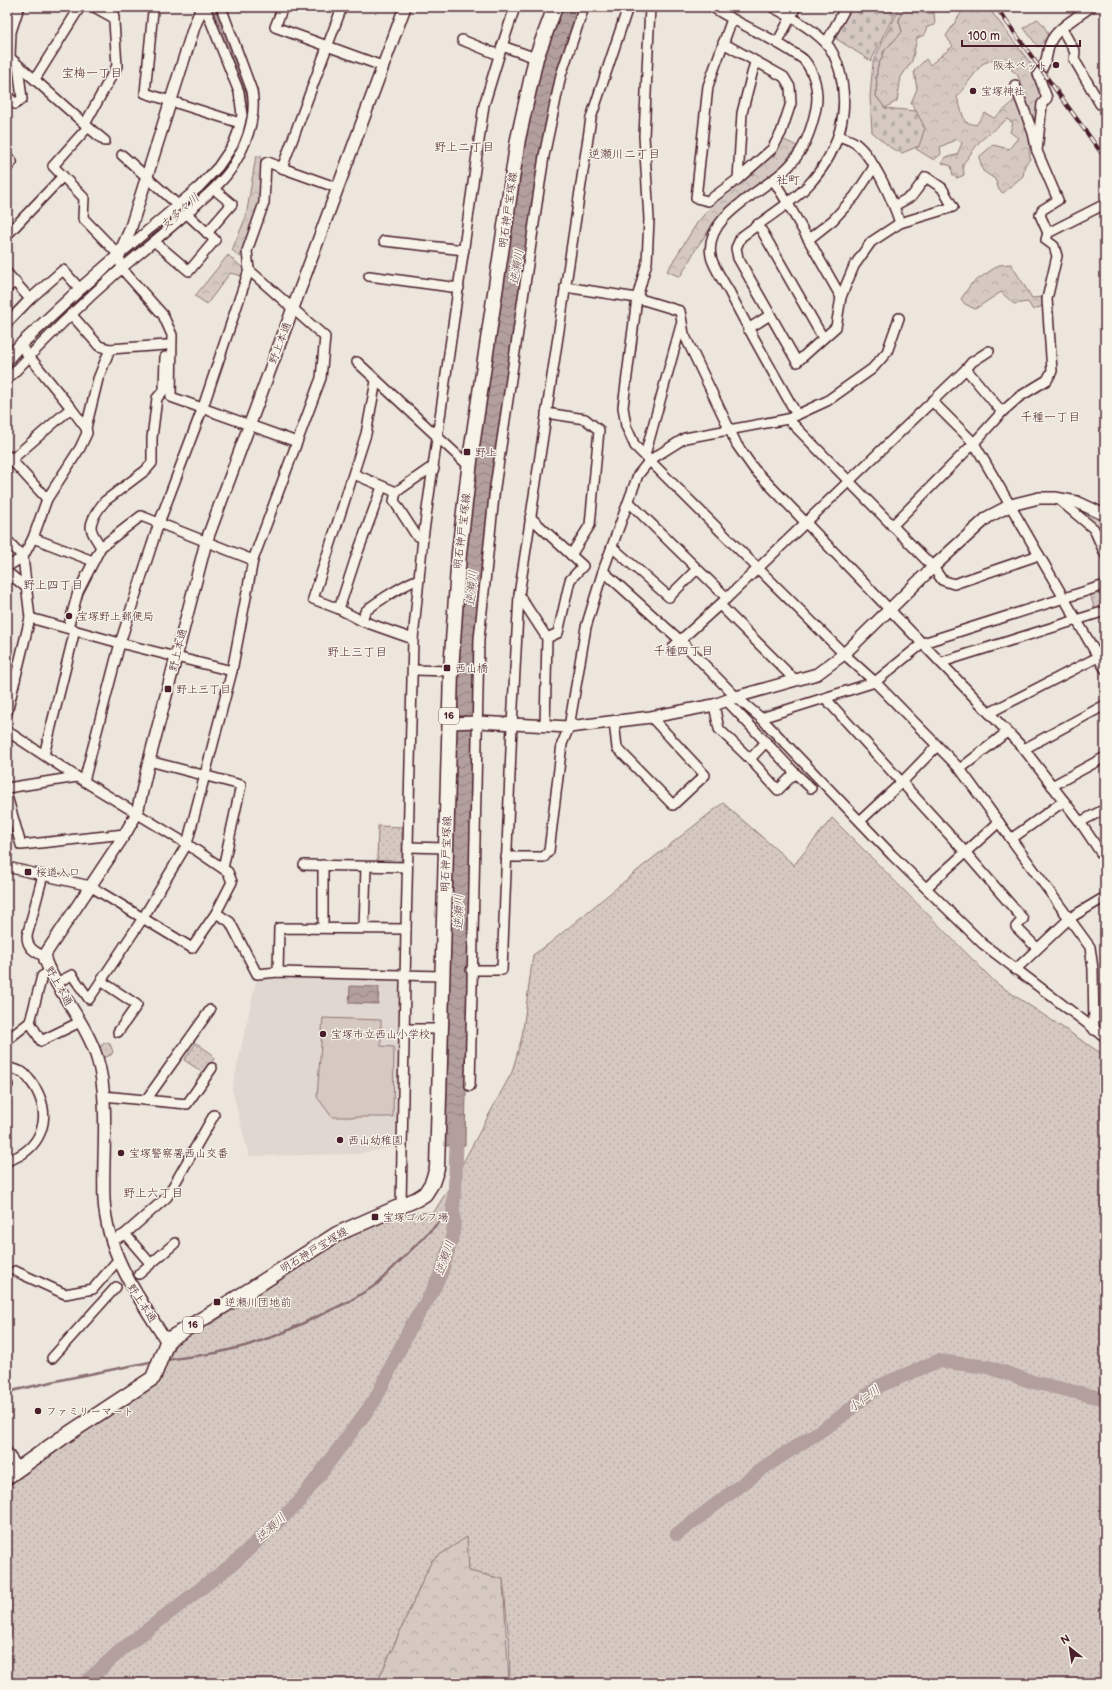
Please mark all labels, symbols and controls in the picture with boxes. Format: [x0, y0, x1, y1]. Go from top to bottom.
scale bar [962, 22, 1080, 48]
text: 100 m [968, 29, 1000, 44]
place label: 阪本ペット [993, 59, 1048, 72]
marker: 阪本ペット [1051, 60, 1061, 70]
district label: 宝梅一丁目 [62, 66, 122, 81]
place label: 宝塚神社 [981, 85, 1025, 98]
marker: 宝塚神社 [968, 86, 978, 96]
district label: 野上二丁目 [434, 140, 494, 155]
district label: 逆瀬川二丁目 [588, 147, 660, 162]
street label: 明石神戸宝塚線 [496, 171, 520, 249]
district label: 社町 [776, 173, 800, 188]
water label: 支多々川 [157, 190, 203, 234]
water label: 逆瀬川 [507, 248, 527, 286]
street label: 野上本通 [266, 320, 294, 366]
district label: 千種一丁目 [1020, 410, 1080, 425]
place label: 野上 [475, 446, 497, 459]
marker: 野上 [462, 447, 472, 457]
street label: 明石神戸宝塚線 [451, 492, 473, 570]
water label: 逆瀬川 [463, 569, 481, 607]
district label: 野上四丁目 [23, 578, 83, 593]
place label: 宝塚野上郵便局 [77, 610, 154, 623]
marker: 宝塚野上郵便局 [64, 611, 74, 621]
street label: 野上本通 [166, 627, 190, 673]
district label: 千種四丁目 [653, 644, 713, 659]
district label: 野上三丁目 [327, 645, 387, 660]
place label: 西山橋 [455, 662, 488, 675]
marker: 西山橋 [442, 663, 452, 673]
place label: 野上三丁目 [176, 683, 231, 696]
marker: 野上三丁目 [163, 684, 173, 694]
road number: 16 [439, 708, 459, 724]
street label: 明石神戸宝塚線 [438, 815, 454, 893]
place label: 桜道入口 [36, 866, 80, 879]
marker: 桜道入口 [23, 867, 33, 877]
water label: 逆瀬川 [451, 894, 467, 930]
street label: 野上本通 [43, 964, 75, 1008]
place label: 宝塚市立西山小学校 [331, 1028, 430, 1041]
marker: 宝塚市立西山小学校 [318, 1029, 328, 1039]
place label: 西山幼稚園 [348, 1134, 403, 1147]
marker: 西山幼稚園 [335, 1135, 345, 1145]
place label: 宝塚警察署西山交番 [129, 1147, 228, 1160]
marker: 宝塚警察署西山交番 [116, 1148, 126, 1158]
district label: 野上六丁目 [123, 1186, 183, 1201]
place label: 宝塚ゴルフ場 [383, 1211, 449, 1224]
marker: 宝塚ゴルフ場 [370, 1212, 380, 1222]
street label: 明石神戸宝塚線 [278, 1225, 350, 1275]
water label: 逆瀬川 [432, 1239, 458, 1277]
street label: 野上本通 [125, 1281, 159, 1325]
place label: 逆瀬川団地前 [225, 1296, 291, 1309]
marker: 逆瀬川団地前 [212, 1297, 222, 1307]
road number: 16 [183, 1317, 203, 1333]
water label: 小仁川 [845, 1382, 883, 1416]
place label: ファミリーマート [46, 1405, 134, 1418]
marker: ファミリーマート [33, 1406, 43, 1416]
water label: 逆瀬川 [253, 1510, 289, 1546]
north arrow [1050, 1628, 1090, 1668]
text: N [1058, 1632, 1072, 1647]

